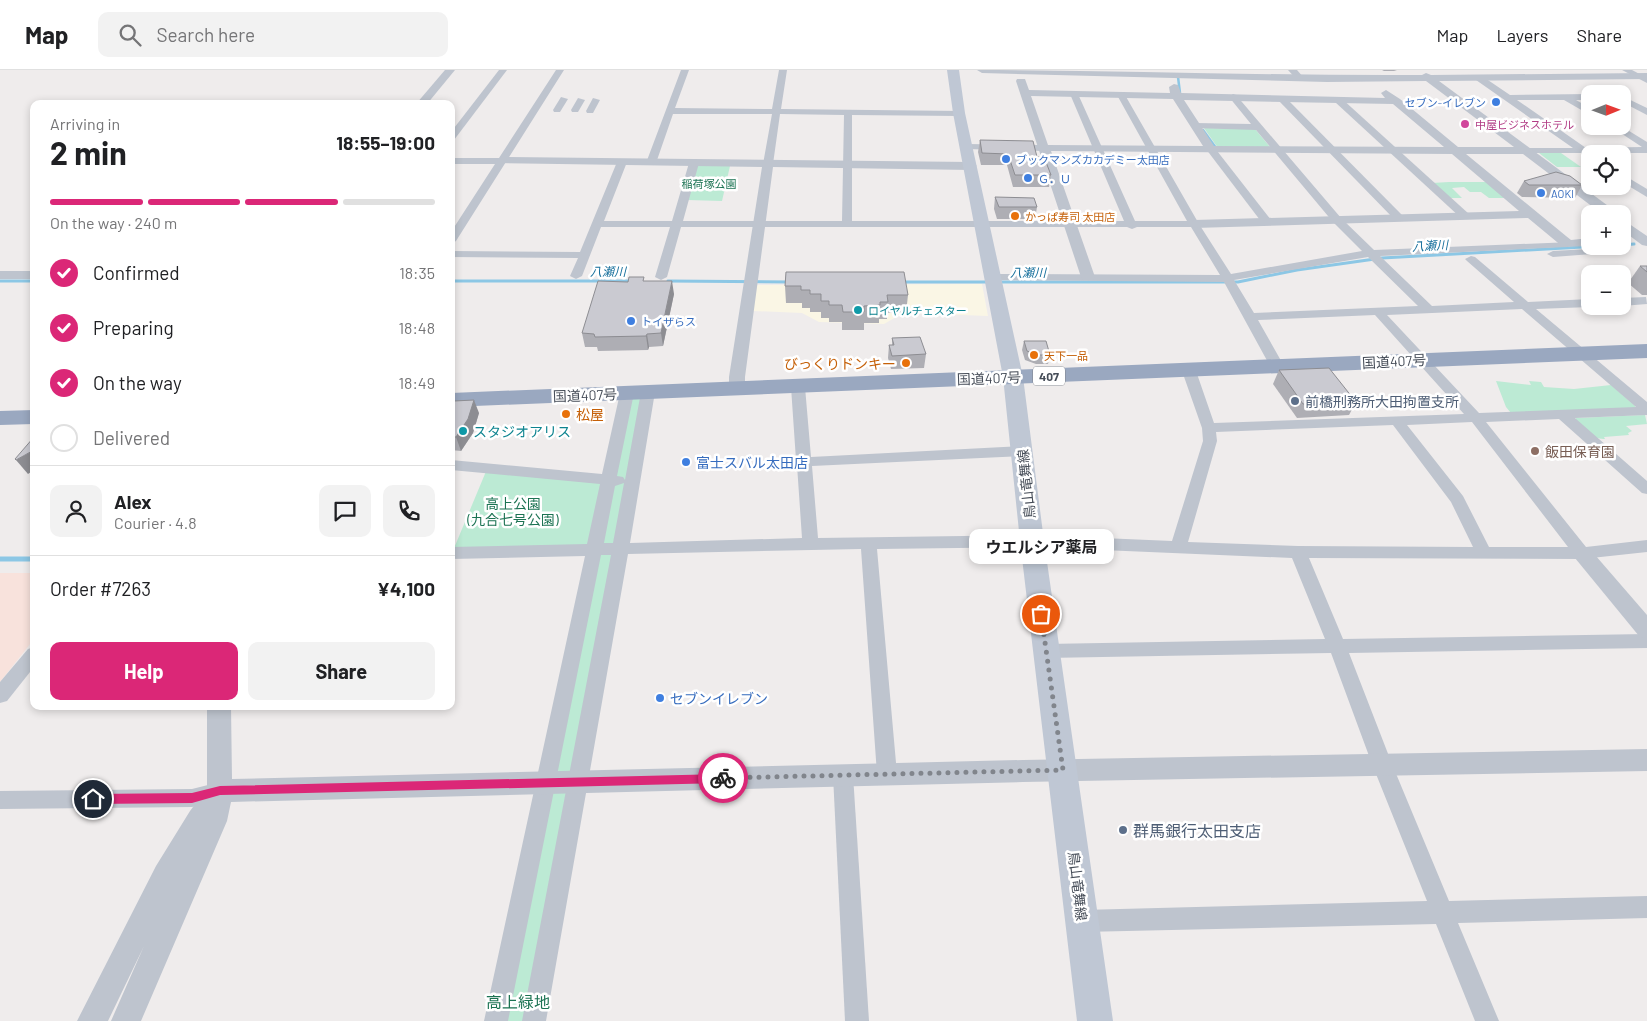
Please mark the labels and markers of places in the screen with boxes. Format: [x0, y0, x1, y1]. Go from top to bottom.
place label: セブン-イレブン [1405, 96, 1486, 109]
marker: セブン-イレブン [1490, 96, 1502, 108]
marker: 中屋ビジネスホテル [1459, 118, 1471, 130]
place label: 中屋ビジネスホテル [1475, 118, 1574, 131]
marker: ブックマンズカカデミー太田店 [1000, 153, 1012, 165]
place label: ブックマンズカカデミー太田店 [1016, 153, 1170, 166]
marker: Ｇ．Ｕ [1022, 172, 1034, 184]
place label: Ｇ．Ｕ [1038, 172, 1071, 185]
marker: AOKI [1535, 187, 1547, 199]
place label: AOKI [1551, 187, 1574, 200]
marker: かっぱ寿司 太田店 [1009, 210, 1021, 222]
place label: かっぱ寿司 太田店 [1025, 210, 1115, 223]
marker: ロイヤルチェスター [852, 304, 864, 316]
place label: ロイヤルチェスター [868, 304, 967, 317]
marker: トイザらス [625, 315, 637, 327]
place label: トイザらス [641, 315, 696, 328]
marker: 天下一品 [1028, 349, 1040, 361]
place label: 天下一品 [1044, 349, 1088, 362]
place label: びっくりドンキー [784, 355, 896, 372]
marker: びっくりドンキー [900, 357, 912, 369]
place label: 前橋刑務所大田拘置支所 [1305, 393, 1459, 410]
marker: 前橋刑務所大田拘置支所 [1289, 395, 1301, 407]
place label: 松屋 [576, 406, 604, 423]
marker: 松屋 [560, 408, 572, 420]
place label: スタジオアリス [473, 423, 571, 440]
marker: スタジオアリス [457, 425, 469, 437]
place label: 飯田保育園 [1545, 443, 1615, 460]
marker: 飯田保育園 [1529, 445, 1541, 457]
place label: 富士スバル太田店 [696, 454, 808, 471]
marker: 富士スバル太田店 [680, 456, 692, 468]
callout: ウエルシア薬局 [968, 529, 1114, 564]
pin [1020, 593, 1062, 635]
place label: セブンイレブン [670, 690, 768, 707]
marker: セブンイレブン [654, 692, 666, 704]
pin [72, 778, 114, 820]
place label: 群馬銀行太田支店 [1133, 821, 1261, 840]
marker: 群馬銀行太田支店 [1117, 824, 1129, 836]

